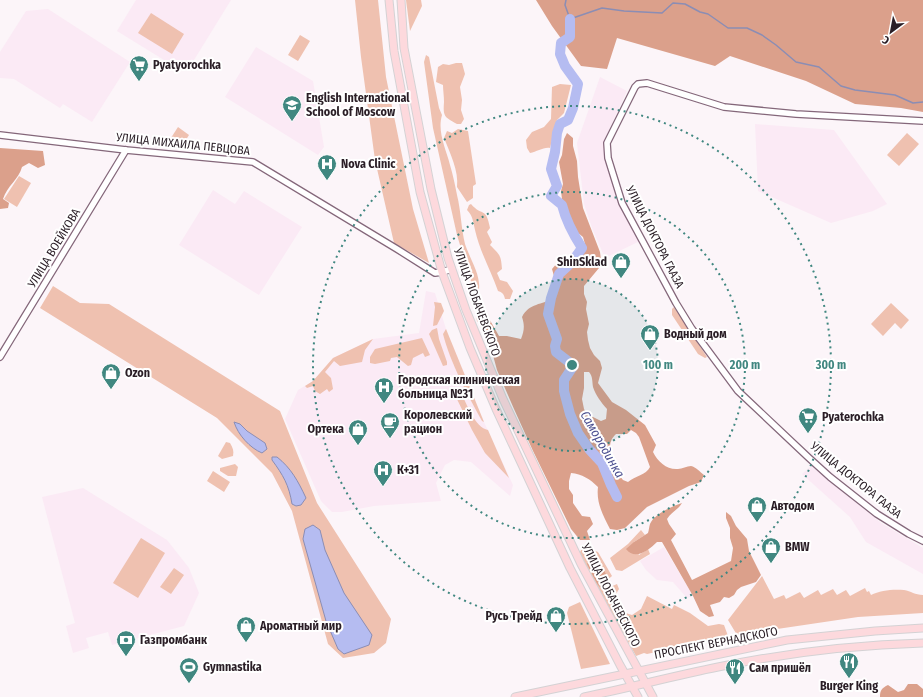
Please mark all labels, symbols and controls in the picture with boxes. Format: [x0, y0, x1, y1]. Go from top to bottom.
north arrow [871, 12, 911, 52]
text: С [880, 33, 892, 47]
supermarket icon: Pyatyorochka [128, 54, 150, 82]
place label: Pyatyorochka [153, 58, 221, 72]
place label: English International School of Moscow [306, 91, 410, 119]
school or university icon: English International School of Moscow [281, 94, 303, 122]
street label: УЛИЦА МИХАИЛА ПЕВЦОВА [114, 130, 251, 158]
hospital icon: Nova Clinic [316, 153, 338, 181]
place label: Nova Clinic [341, 157, 396, 171]
street label: УЛИЦА ДОКТОРА ГААЗА [623, 183, 687, 291]
street label: УЛИЦА ВОЕЙКОВА [23, 205, 84, 291]
street label: УЛИЦА ЛОБАЧЕВСКОГО [451, 245, 503, 358]
shop icon: ShinSklad [610, 251, 632, 279]
place label: ShinSklad [557, 255, 607, 269]
shop icon: Водный дом [639, 323, 661, 351]
place label: Водный дом [664, 327, 727, 341]
centre of rings [565, 358, 579, 372]
text: 100 m [643, 358, 673, 372]
text: 200 m [729, 358, 760, 372]
text: 300 m [815, 358, 846, 372]
shop icon: Ozon [100, 362, 122, 390]
place label: Ozon [125, 366, 150, 380]
place label: Городская клиническая больница №31 [398, 373, 520, 401]
hospital icon: Городская клиническая больница №31 [373, 376, 395, 404]
supermarket icon: Pyaterochka [797, 406, 819, 434]
place label: Королевский рацион [404, 408, 472, 436]
water label: Самородинка [577, 408, 628, 481]
place label: Pyaterochka [822, 410, 884, 424]
cafe icon: Королевский рацион [379, 411, 401, 439]
shop icon: Ортека [347, 418, 369, 446]
place label: Ортека [307, 422, 344, 436]
street label: УЛИЦА ДОКТОРА ГААЗА [807, 438, 905, 521]
hospital icon: К+31 [372, 459, 394, 487]
place label: К+31 [397, 463, 419, 477]
shop icon: Автодом [746, 495, 768, 523]
place label: Автодом [770, 499, 815, 513]
shop icon: BMW [760, 536, 782, 564]
street label: УЛИЦА ЛОБАЧЕВСКОГО [578, 540, 643, 649]
place label: BMW [785, 540, 810, 554]
shop icon: Русь Трейд [545, 605, 567, 633]
place label: Русь Трейд [485, 609, 542, 623]
shop icon: Ароматный мир [235, 615, 257, 643]
place label: Ароматный мир [259, 619, 342, 633]
street label: ПРОСПЕКТ ВЕРНАДСКОГО [653, 624, 779, 662]
bank icon: Газпромбанк [115, 629, 137, 657]
place label: Газпромбанк [140, 633, 208, 647]
restaurant icon: Burger King [838, 651, 860, 679]
sports icon: Gymnastika [178, 656, 200, 684]
restaurant icon: Сам пришёл [724, 657, 746, 685]
place label: Gymnastika [203, 660, 262, 674]
place label: Сам пришёл [749, 661, 811, 675]
place label: Burger King [820, 679, 878, 693]

